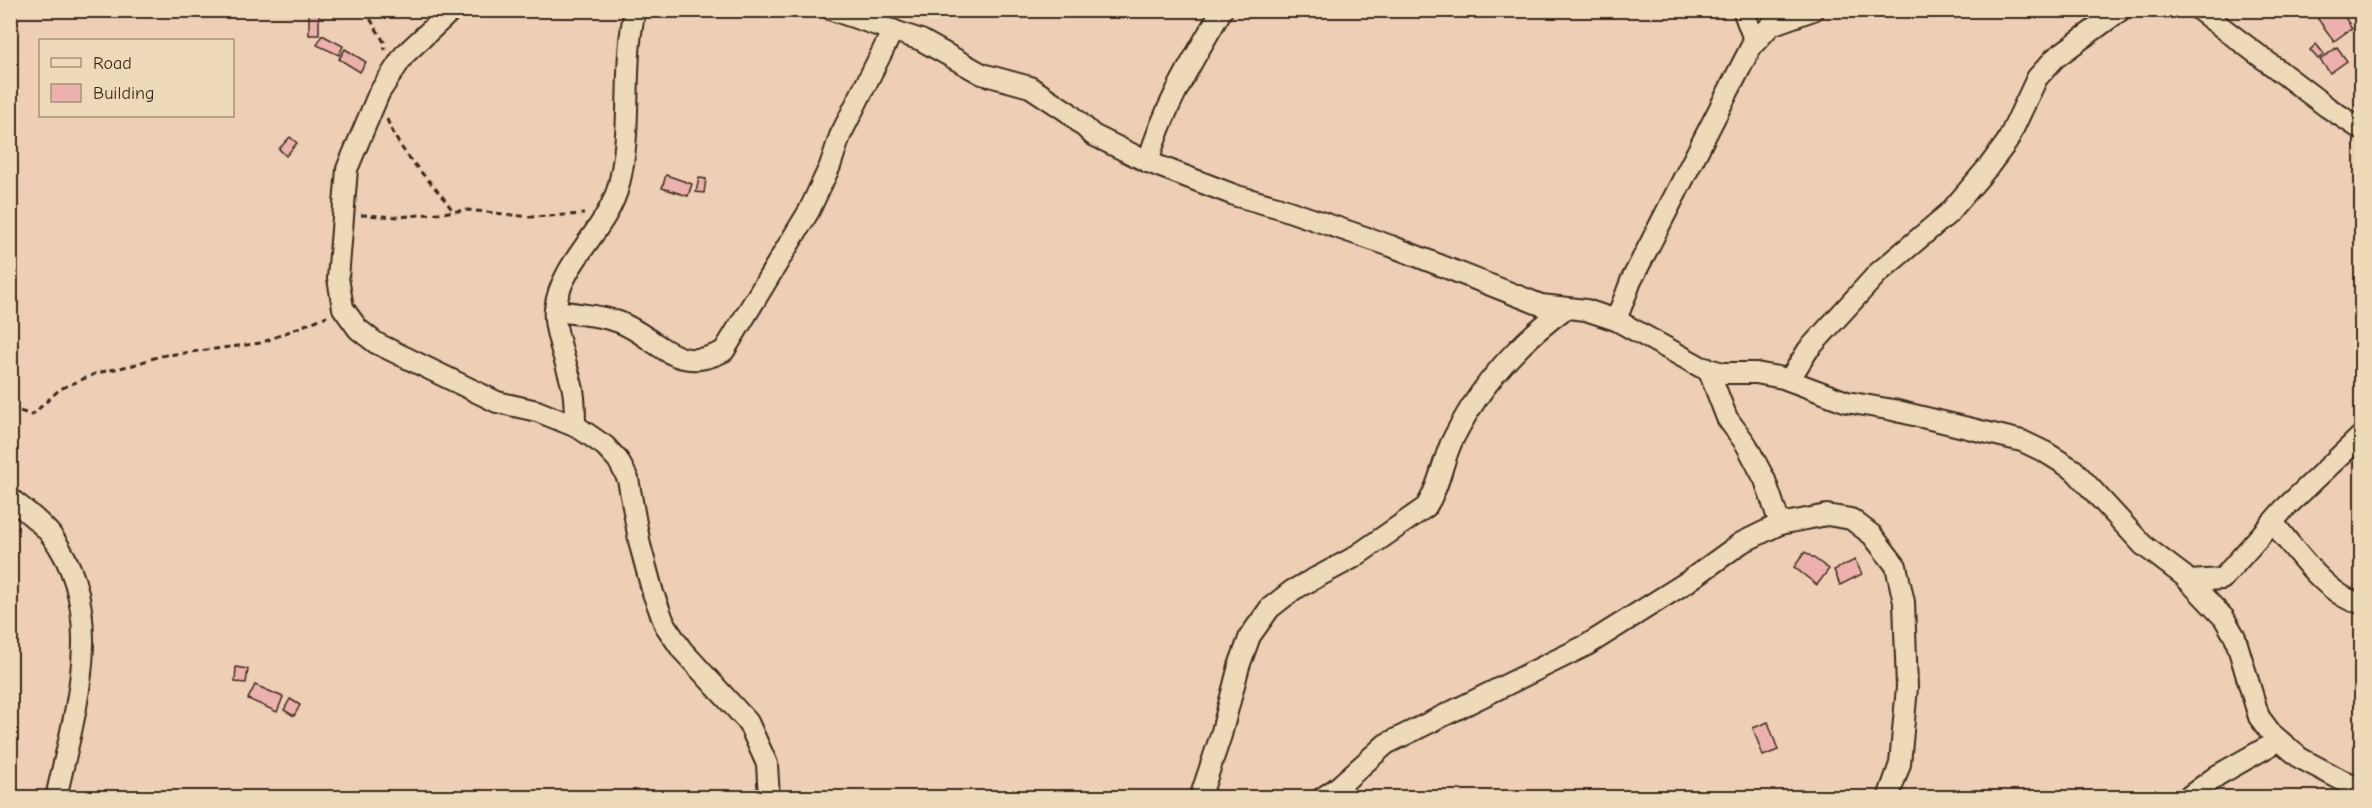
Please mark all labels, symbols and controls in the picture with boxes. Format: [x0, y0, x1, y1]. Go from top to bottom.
legend [39, 39, 234, 117]
text: Road [93, 53, 132, 74]
text: Building [93, 83, 155, 104]

